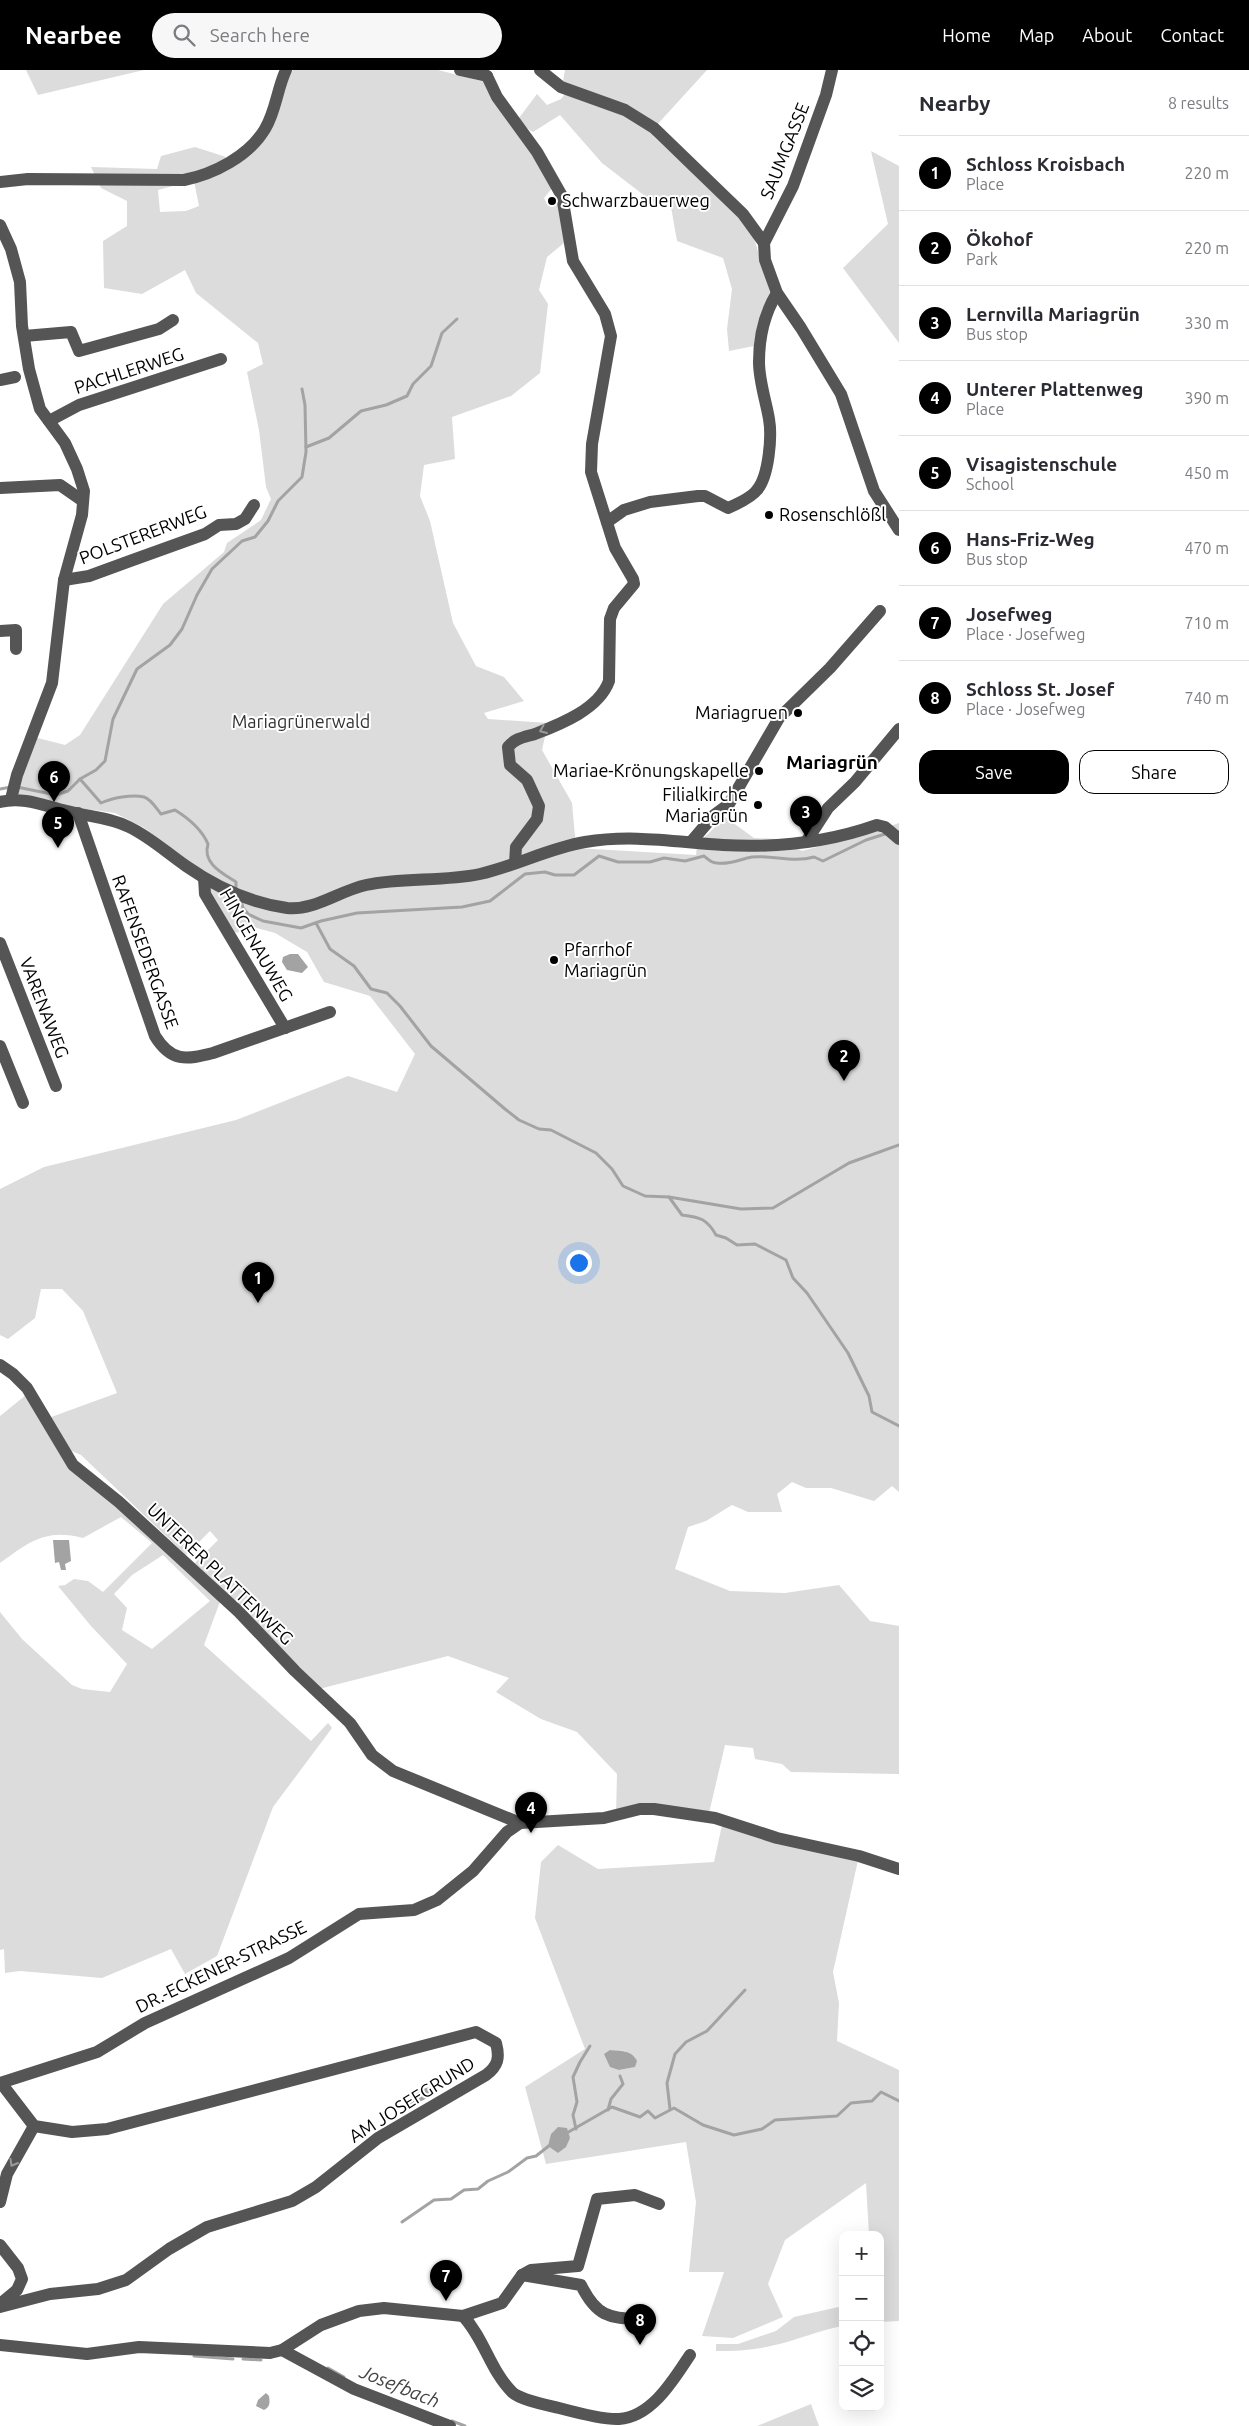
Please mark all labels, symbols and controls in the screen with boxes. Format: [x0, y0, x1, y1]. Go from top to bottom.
search box [152, 13, 502, 58]
icon: search [170, 21, 198, 49]
text: Nearbee [25, 22, 122, 49]
text: Search here [210, 24, 310, 46]
text: Home [942, 25, 991, 45]
text: Map [1019, 25, 1054, 45]
text: About [1082, 25, 1132, 45]
text: Contact [1160, 25, 1224, 45]
text: Nearby [919, 91, 990, 115]
text: 8 results [1168, 94, 1229, 112]
street label: SAUMGASSE [756, 100, 812, 202]
text: Schloss Kroisbach [966, 153, 1125, 175]
text: 1 [930, 164, 940, 182]
text: 220 m [1184, 164, 1229, 182]
text: Place [966, 175, 1004, 193]
place label: Schwarzbauerweg [562, 190, 710, 210]
marker: Schwarzbauerweg [546, 195, 558, 207]
text: Ökohof [966, 228, 1033, 250]
text: 2 [930, 239, 940, 257]
text: 220 m [1184, 239, 1229, 257]
text: Park [966, 250, 998, 268]
text: Lernvilla Mariagrün [966, 303, 1140, 325]
text: 3 [930, 314, 940, 332]
text: 330 m [1184, 314, 1229, 332]
text: Bus stop [966, 325, 1028, 343]
street label: PACHLERWEG [71, 343, 186, 397]
text: Unterer Plattenweg [966, 378, 1143, 400]
text: 4 [930, 389, 940, 407]
text: 390 m [1184, 389, 1229, 407]
text: Place [966, 400, 1004, 418]
text: Visagistenschule [966, 453, 1117, 475]
text: 5 [930, 464, 940, 482]
text: 450 m [1184, 464, 1229, 482]
text: School [966, 475, 1014, 493]
street label: POLSTERERWEG [76, 501, 209, 568]
place label: Rosenschlößl [779, 504, 886, 524]
marker: Rosenschlößl [763, 509, 775, 521]
text: Hans-Friz-Weg [966, 528, 1095, 550]
text: 6 [930, 539, 940, 557]
text: 470 m [1184, 539, 1229, 557]
text: Bus stop [966, 550, 1028, 568]
text: Josefweg [966, 603, 1052, 625]
text: 7 [930, 614, 940, 632]
text: 710 m [1184, 614, 1229, 632]
text: Place · Josefweg [966, 625, 1085, 643]
text: Schloss St. Josef [966, 678, 1114, 700]
text: 8 [930, 689, 940, 707]
text: 740 m [1184, 689, 1229, 707]
text: Place · Josefweg [966, 700, 1085, 718]
place label: Mariagruen [695, 702, 788, 722]
marker: Mariagruen [792, 707, 804, 719]
park label: Mariagrünerwald [232, 711, 370, 731]
one-way arrow [539, 724, 548, 735]
button: Save [919, 750, 1069, 794]
button: Share [1079, 750, 1229, 794]
district label: Mariagrün [786, 751, 878, 773]
place label: Mariae-Krönungskapelle [553, 760, 749, 780]
pin: 6 [38, 761, 70, 802]
marker: Mariae-Krönungskapelle [753, 765, 765, 777]
place label: Filialkirche Mariagrün [662, 784, 748, 825]
pin: 3 [790, 796, 822, 837]
marker: Filialkirche Mariagrün [752, 799, 764, 811]
pin: 5 [42, 807, 74, 848]
street label: RAFENSEDERGASSE [109, 872, 183, 1031]
street label: HINGENAUWEG [216, 884, 297, 1005]
place label: Pfarrhof Mariagrün [564, 939, 647, 980]
street label: VARENAWEG [17, 954, 73, 1061]
marker: Pfarrhof Mariagrün [548, 954, 560, 966]
pin: 2 [828, 1040, 860, 1081]
your location [566, 1250, 592, 1276]
pin: 1 [242, 1262, 274, 1303]
street label: UNTERER PLATTENWEG [144, 1498, 298, 1648]
pin: 4 [515, 1792, 547, 1833]
street label: DR.-ECKENER-STRASSE [132, 1916, 309, 2016]
street label: AM JOSEFGRUND [345, 2052, 478, 2146]
one-way arrow [10, 2157, 20, 2166]
map controls [839, 2231, 884, 2411]
button: + [839, 2231, 884, 2276]
pin: 7 [430, 2260, 462, 2301]
button: − [839, 2276, 884, 2321]
pin: 8 [624, 2304, 656, 2345]
button: locate [839, 2321, 884, 2366]
water label: Josefbach [356, 2360, 443, 2412]
button: layers [839, 2366, 884, 2411]

